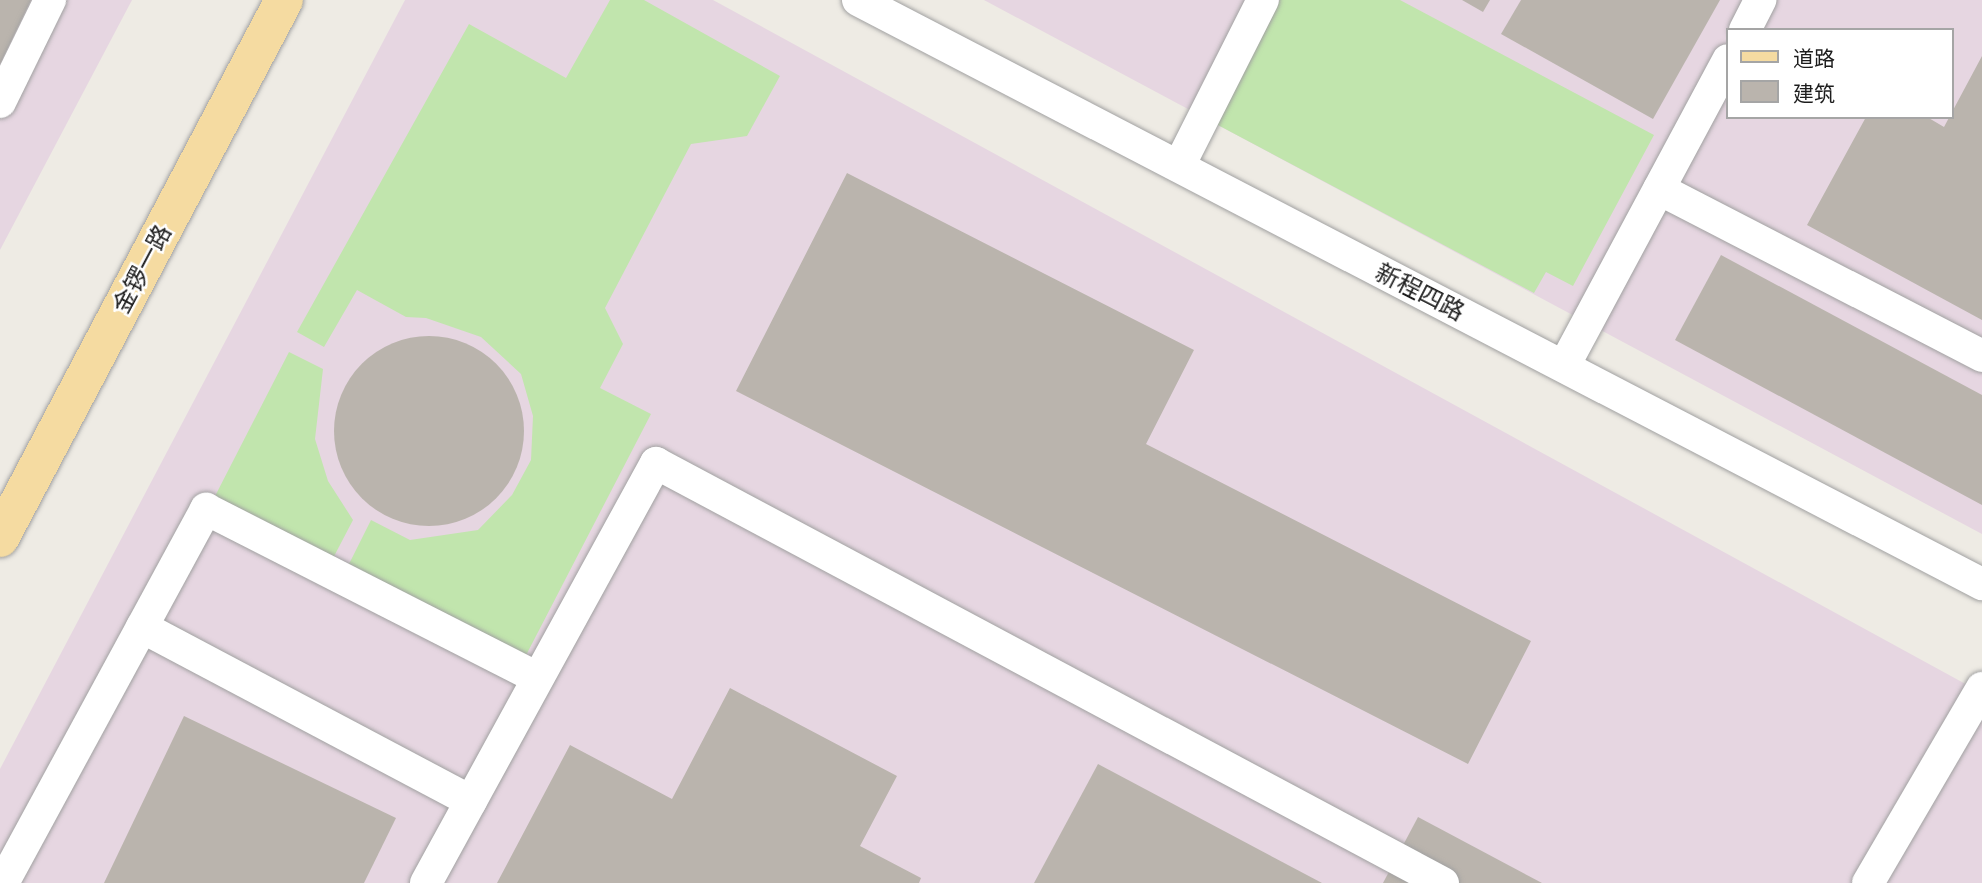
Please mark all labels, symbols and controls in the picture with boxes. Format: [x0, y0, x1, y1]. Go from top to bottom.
legend [1727, 28, 1954, 119]
text: 道路 [1793, 46, 1835, 71]
text: 建筑 [1793, 81, 1835, 106]
street label: 金锣一路 [107, 220, 177, 318]
street label: 新程四路 [1371, 257, 1469, 327]

